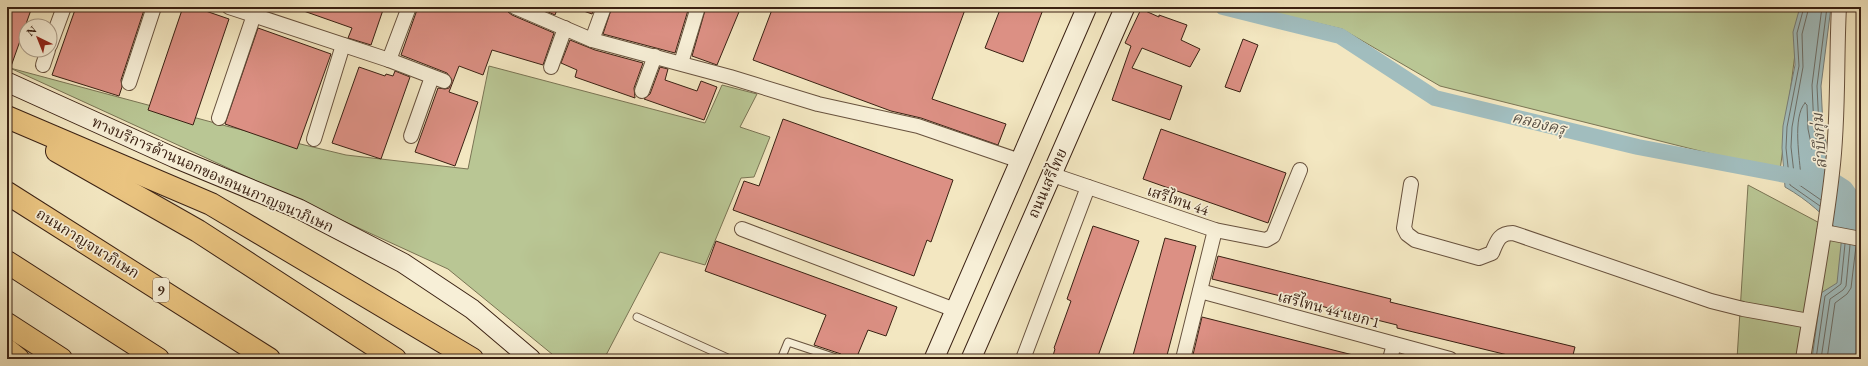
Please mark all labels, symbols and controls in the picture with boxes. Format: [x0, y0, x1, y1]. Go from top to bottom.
north arrow [18, 18, 58, 58]
text: N [23, 22, 39, 39]
water label: คลองครุ [1510, 106, 1570, 140]
water label: ลำบึงกุ่ม [1806, 111, 1831, 170]
street label: ทางบริการด้านนอกของถนนกาญจนาภิเษก [89, 112, 337, 236]
street label: ถนนเสรีไทย [1022, 145, 1071, 221]
street label: เสรีไทน 44 [1145, 180, 1212, 220]
street label: ถนนกาญจนาภิเษก [33, 204, 143, 282]
road number: 9 [153, 278, 169, 302]
street label: เสรีไทน 44 แยก 1 [1276, 285, 1382, 332]

